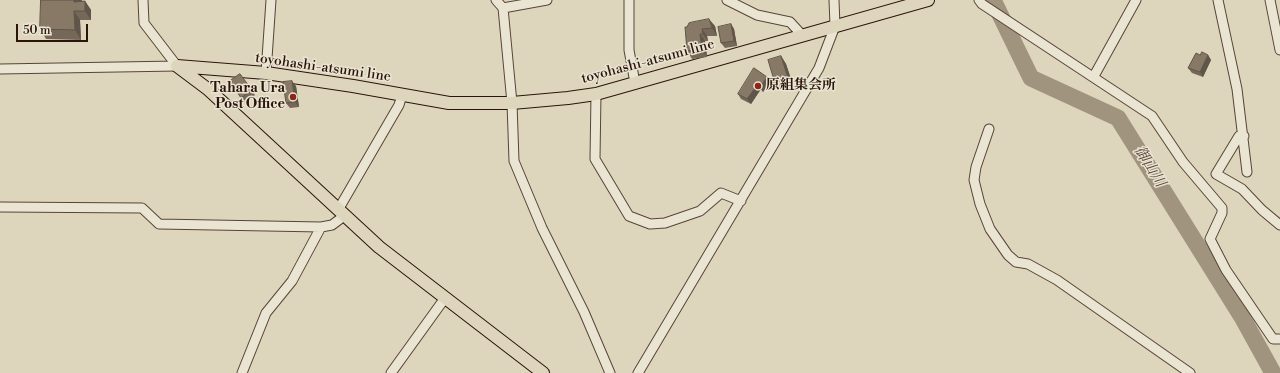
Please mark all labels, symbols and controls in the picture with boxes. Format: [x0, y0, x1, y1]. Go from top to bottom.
scale bar [18, 16, 90, 42]
text: 50 m [23, 23, 51, 38]
street label: toyohashi-atsumi line [580, 36, 716, 88]
street label: toyohashi-atsumi line [254, 50, 392, 86]
place label: 原組集会所 [766, 78, 836, 94]
place label: Tahara Ura Post Office [210, 81, 285, 114]
marker: 原組集会所 [753, 81, 763, 91]
marker: Tahara Ura Post Office [288, 92, 298, 102]
water label: 御山川 [1129, 143, 1169, 191]

